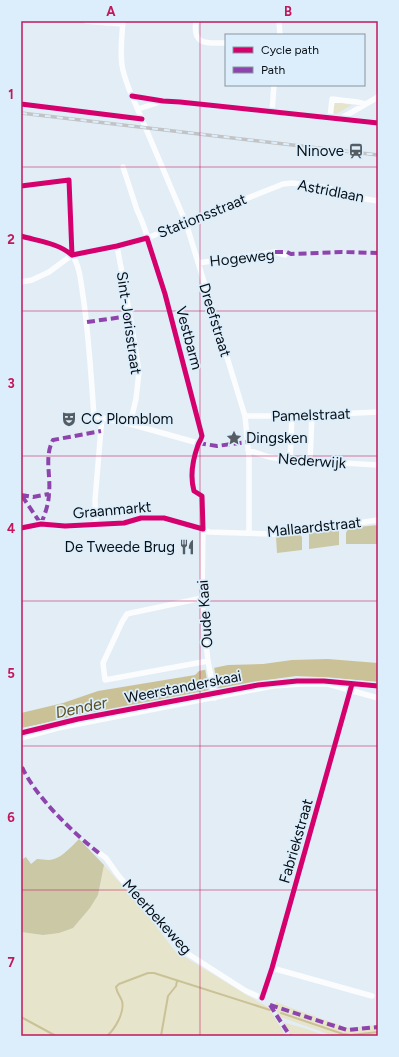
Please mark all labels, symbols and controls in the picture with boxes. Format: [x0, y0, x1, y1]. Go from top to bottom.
text: A [106, 4, 116, 19]
text: B [284, 4, 292, 19]
legend [225, 34, 365, 86]
text: Cycle path [261, 43, 319, 57]
text: Path [261, 63, 285, 77]
text: 1 [8, 87, 14, 102]
place label: Ninove [296, 142, 344, 160]
station icon: Ninove [347, 142, 365, 160]
street label: Astridlaan [296, 176, 366, 206]
street label: Stationsstraat [155, 190, 249, 242]
text: 2 [7, 232, 15, 247]
street label: Hogeweg [209, 246, 275, 270]
street label: Sint-Jorisstraat [113, 270, 145, 376]
street label: Dreefstraat [195, 281, 235, 359]
street label: Vestbarm [172, 304, 206, 372]
text: 3 [7, 376, 15, 391]
street label: Pamelstraat [271, 405, 351, 425]
theatre icon: CC Plomblom [60, 410, 78, 428]
place label: CC Plomblom [81, 410, 173, 428]
place icon: Dingsken [225, 429, 243, 447]
place label: Dingsken [246, 429, 308, 447]
street label: Nederwijk [277, 450, 347, 472]
street label: Graanmarkt [72, 498, 152, 522]
street label: Mallaardstraat [266, 513, 362, 541]
text: 4 [7, 521, 15, 536]
place label: De Tweede Brug [65, 538, 175, 556]
restaurant icon: De Tweede Brug [178, 538, 196, 556]
street label: Oude Kaai [194, 579, 216, 649]
text: 5 [7, 666, 15, 681]
street label: Weerstanderskaai [123, 667, 243, 707]
water label: Dender [54, 693, 109, 722]
street label: Fabriekstraat [275, 796, 317, 885]
text: 6 [7, 810, 15, 825]
street label: Meerbekeweg [119, 876, 195, 958]
text: 7 [7, 955, 15, 970]

